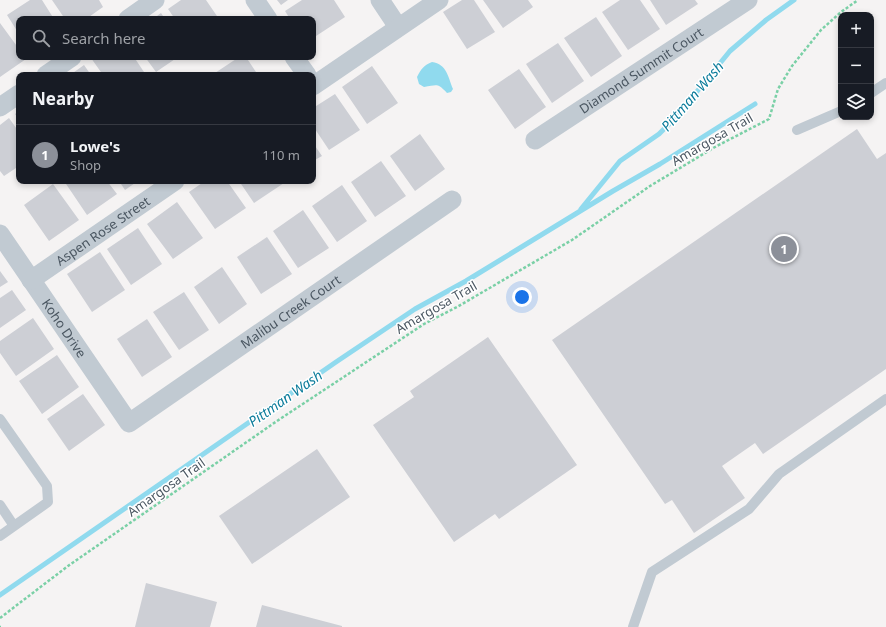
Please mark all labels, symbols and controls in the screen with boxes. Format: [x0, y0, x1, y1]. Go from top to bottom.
map controls [838, 12, 874, 120]
button: + [838, 12, 874, 48]
search box [16, 16, 316, 60]
street label: Diamond Summit Court [576, 23, 707, 118]
icon: search [30, 27, 52, 49]
text: Search here [62, 28, 145, 48]
button: − [838, 48, 874, 84]
water label: Pittman Wash [656, 57, 728, 135]
button: layers [838, 84, 874, 120]
text: Nearby [32, 87, 94, 110]
street label: Amargosa Trail [668, 108, 756, 170]
text: Lowe's [70, 136, 120, 156]
text: 1 [41, 146, 49, 164]
text: 110 m [262, 146, 300, 164]
text: Shop [70, 156, 101, 174]
street label: Aspen Rose Street [52, 192, 154, 269]
pin: 1 [771, 234, 797, 264]
street label: Malibu Creek Court [237, 270, 344, 352]
street label: Amargosa Trail [392, 276, 480, 338]
your location [512, 287, 532, 307]
street label: Koho Drive [38, 295, 91, 361]
water label: Pittman Wash [244, 365, 326, 431]
street label: Amargosa Trail [123, 453, 209, 521]

